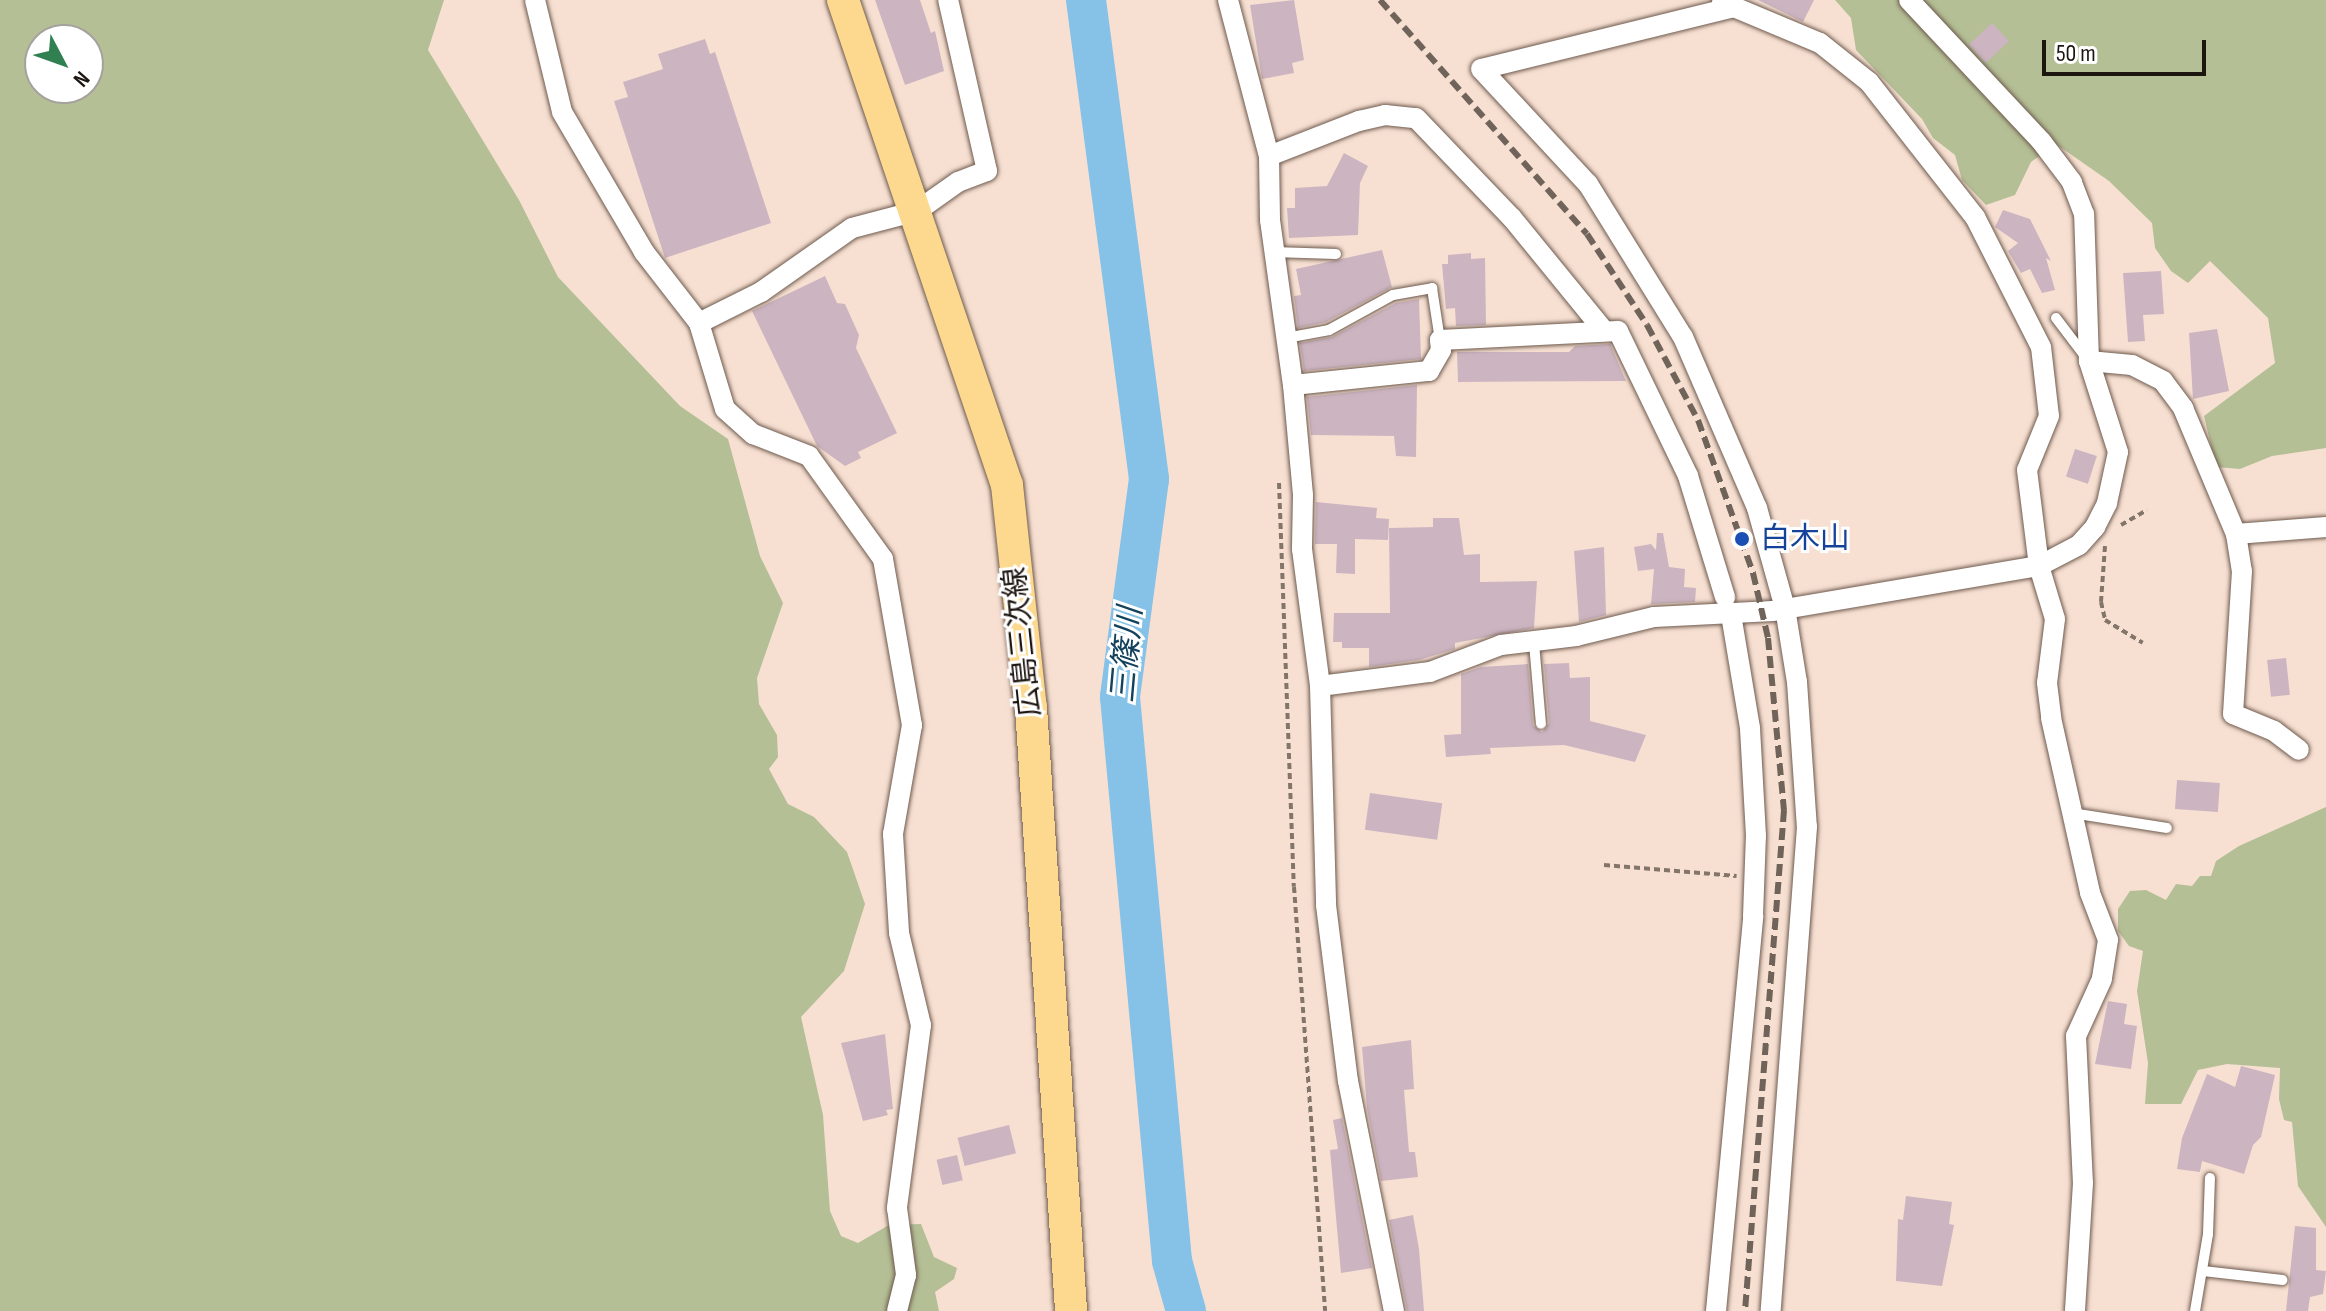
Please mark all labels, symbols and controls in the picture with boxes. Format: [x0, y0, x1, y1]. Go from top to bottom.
north arrow [24, 24, 104, 104]
scale bar [2046, 24, 2210, 74]
text: 50 m [2056, 39, 2096, 68]
text: N [67, 65, 95, 92]
place label: 白木山 [1760, 521, 1850, 557]
marker: 白木山 [1731, 528, 1753, 550]
street label: 広島三次線 [997, 566, 1049, 718]
water label: 三篠川 [1105, 606, 1151, 704]

